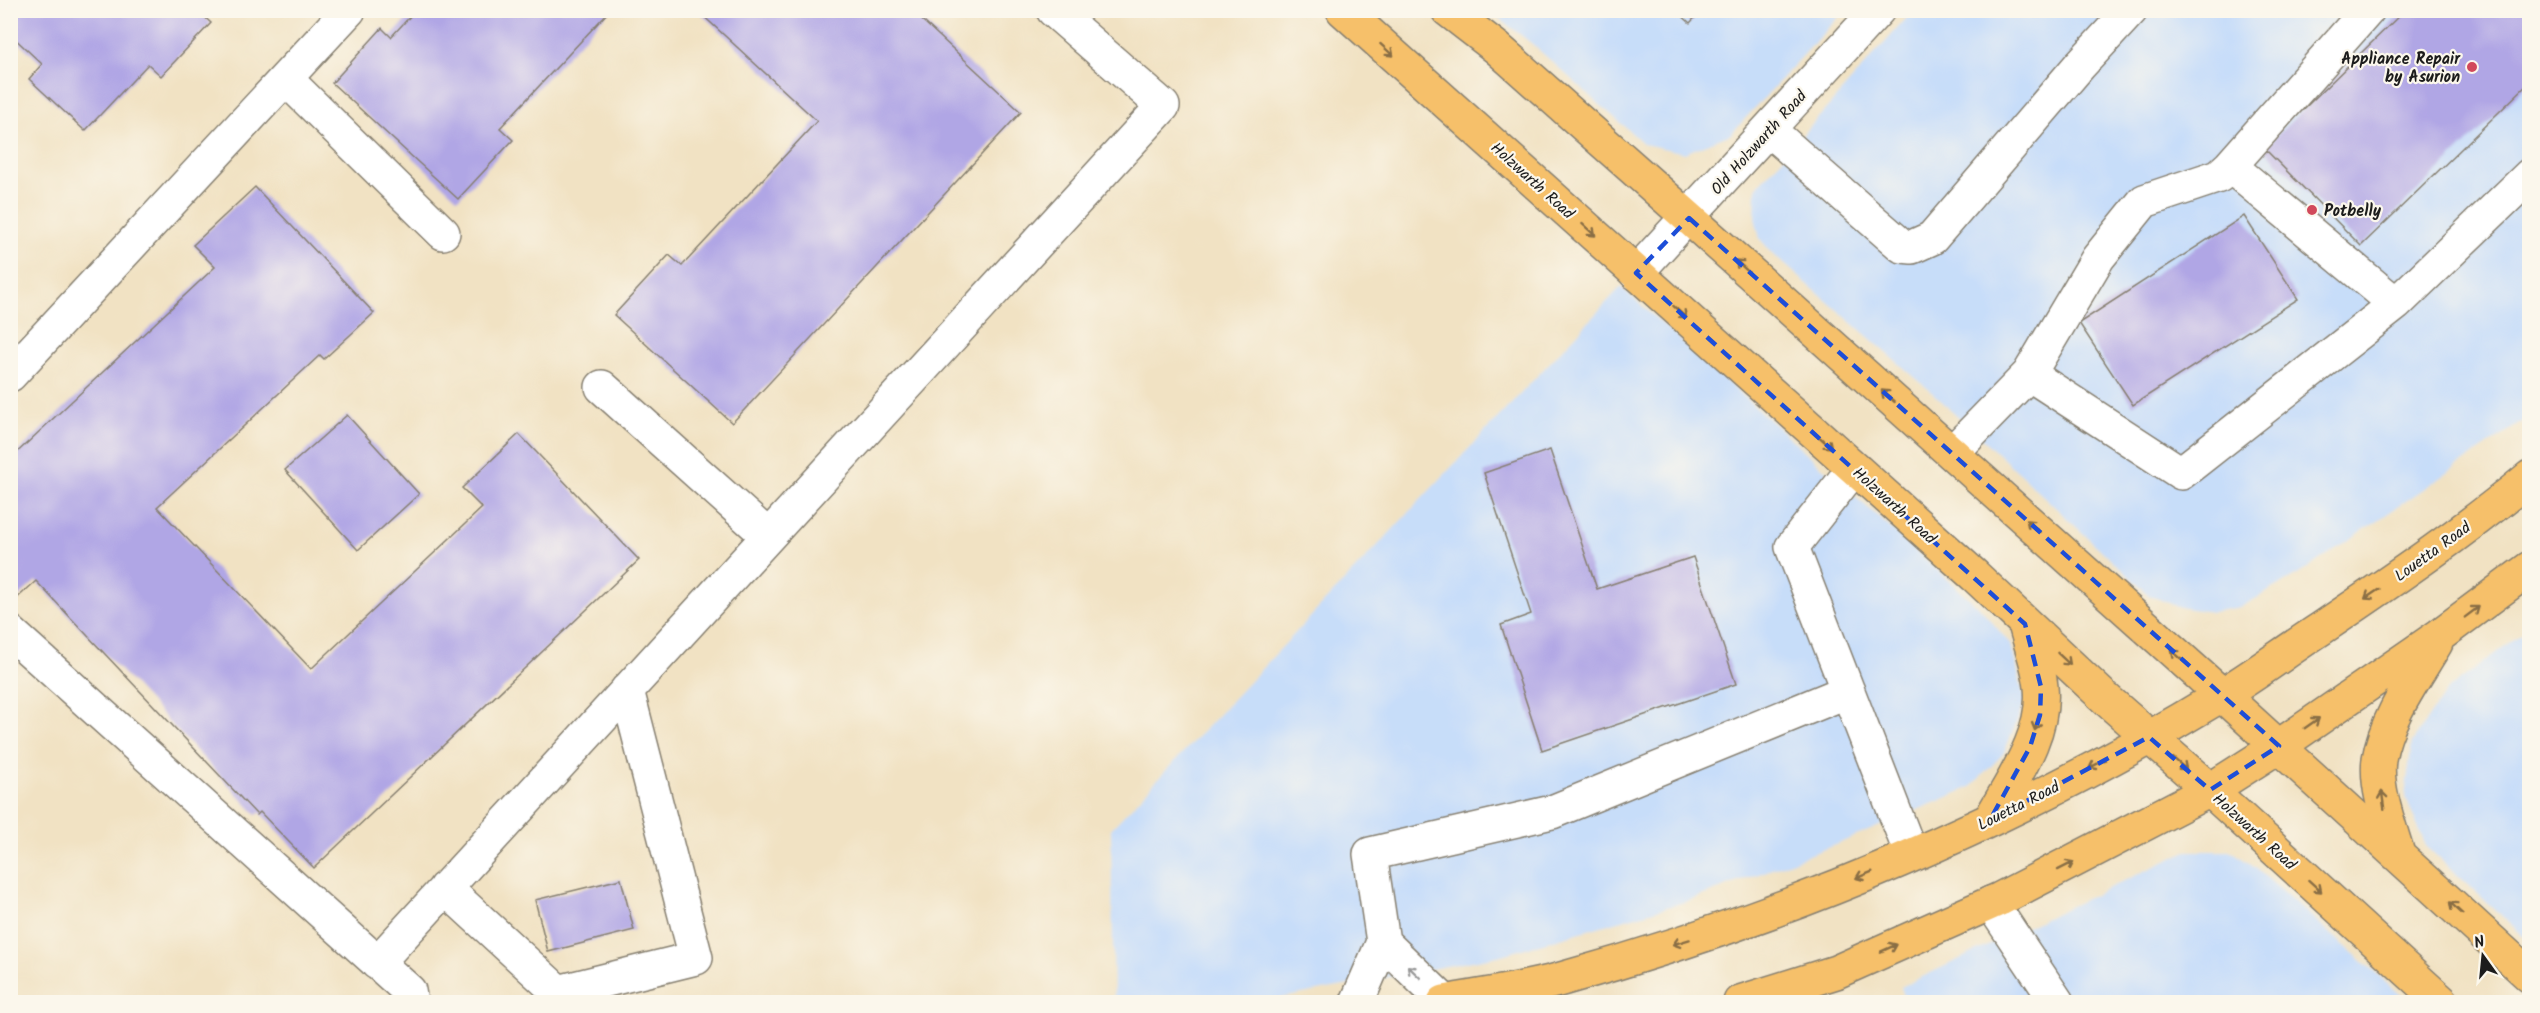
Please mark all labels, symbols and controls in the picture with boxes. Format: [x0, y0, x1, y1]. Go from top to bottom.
one-way arrow [1379, 43, 1394, 57]
place label: Appliance Repair by Asurion [2341, 47, 2461, 90]
marker: Appliance Repair by Asurion [2465, 60, 2479, 74]
street label: Old Holzwarth Road [1705, 84, 1814, 201]
street label: Holzwarth Road [1484, 136, 1580, 226]
place label: Potbelly [2324, 199, 2382, 224]
marker: Potbelly [2305, 203, 2319, 217]
one-way arrow [1581, 223, 1596, 237]
one-way arrow [1735, 259, 1750, 273]
one-way arrow [1672, 305, 1687, 319]
one-way arrow [1881, 389, 1896, 403]
one-way arrow [1817, 435, 1832, 449]
street label: Holzwarth Road [1846, 461, 1942, 551]
street label: Louetta Road [2389, 515, 2477, 589]
one-way arrow [2026, 519, 2041, 533]
one-way arrow [2364, 588, 2381, 600]
one-way arrow [2463, 605, 2479, 618]
one-way arrow [2171, 649, 2186, 663]
one-way arrow [2056, 652, 2071, 666]
one-way arrow [2031, 712, 2042, 731]
one-way arrow [2303, 717, 2320, 729]
one-way arrow [2172, 757, 2187, 771]
one-way arrow [2088, 759, 2106, 771]
street label: Louetta Road [1973, 774, 2065, 838]
street label: Holzwarth Road [2206, 787, 2302, 877]
one-way arrow [2377, 790, 2388, 810]
one-way arrow [2057, 859, 2075, 871]
one-way arrow [1855, 870, 1874, 881]
one-way arrow [2308, 879, 2323, 893]
one-way arrow [2448, 901, 2463, 915]
north arrow [2453, 926, 2513, 986]
text: N [2471, 930, 2488, 956]
one-way arrow [1672, 937, 1691, 948]
one-way arrow [1880, 942, 1898, 953]
one-way arrow [1407, 965, 1422, 979]

